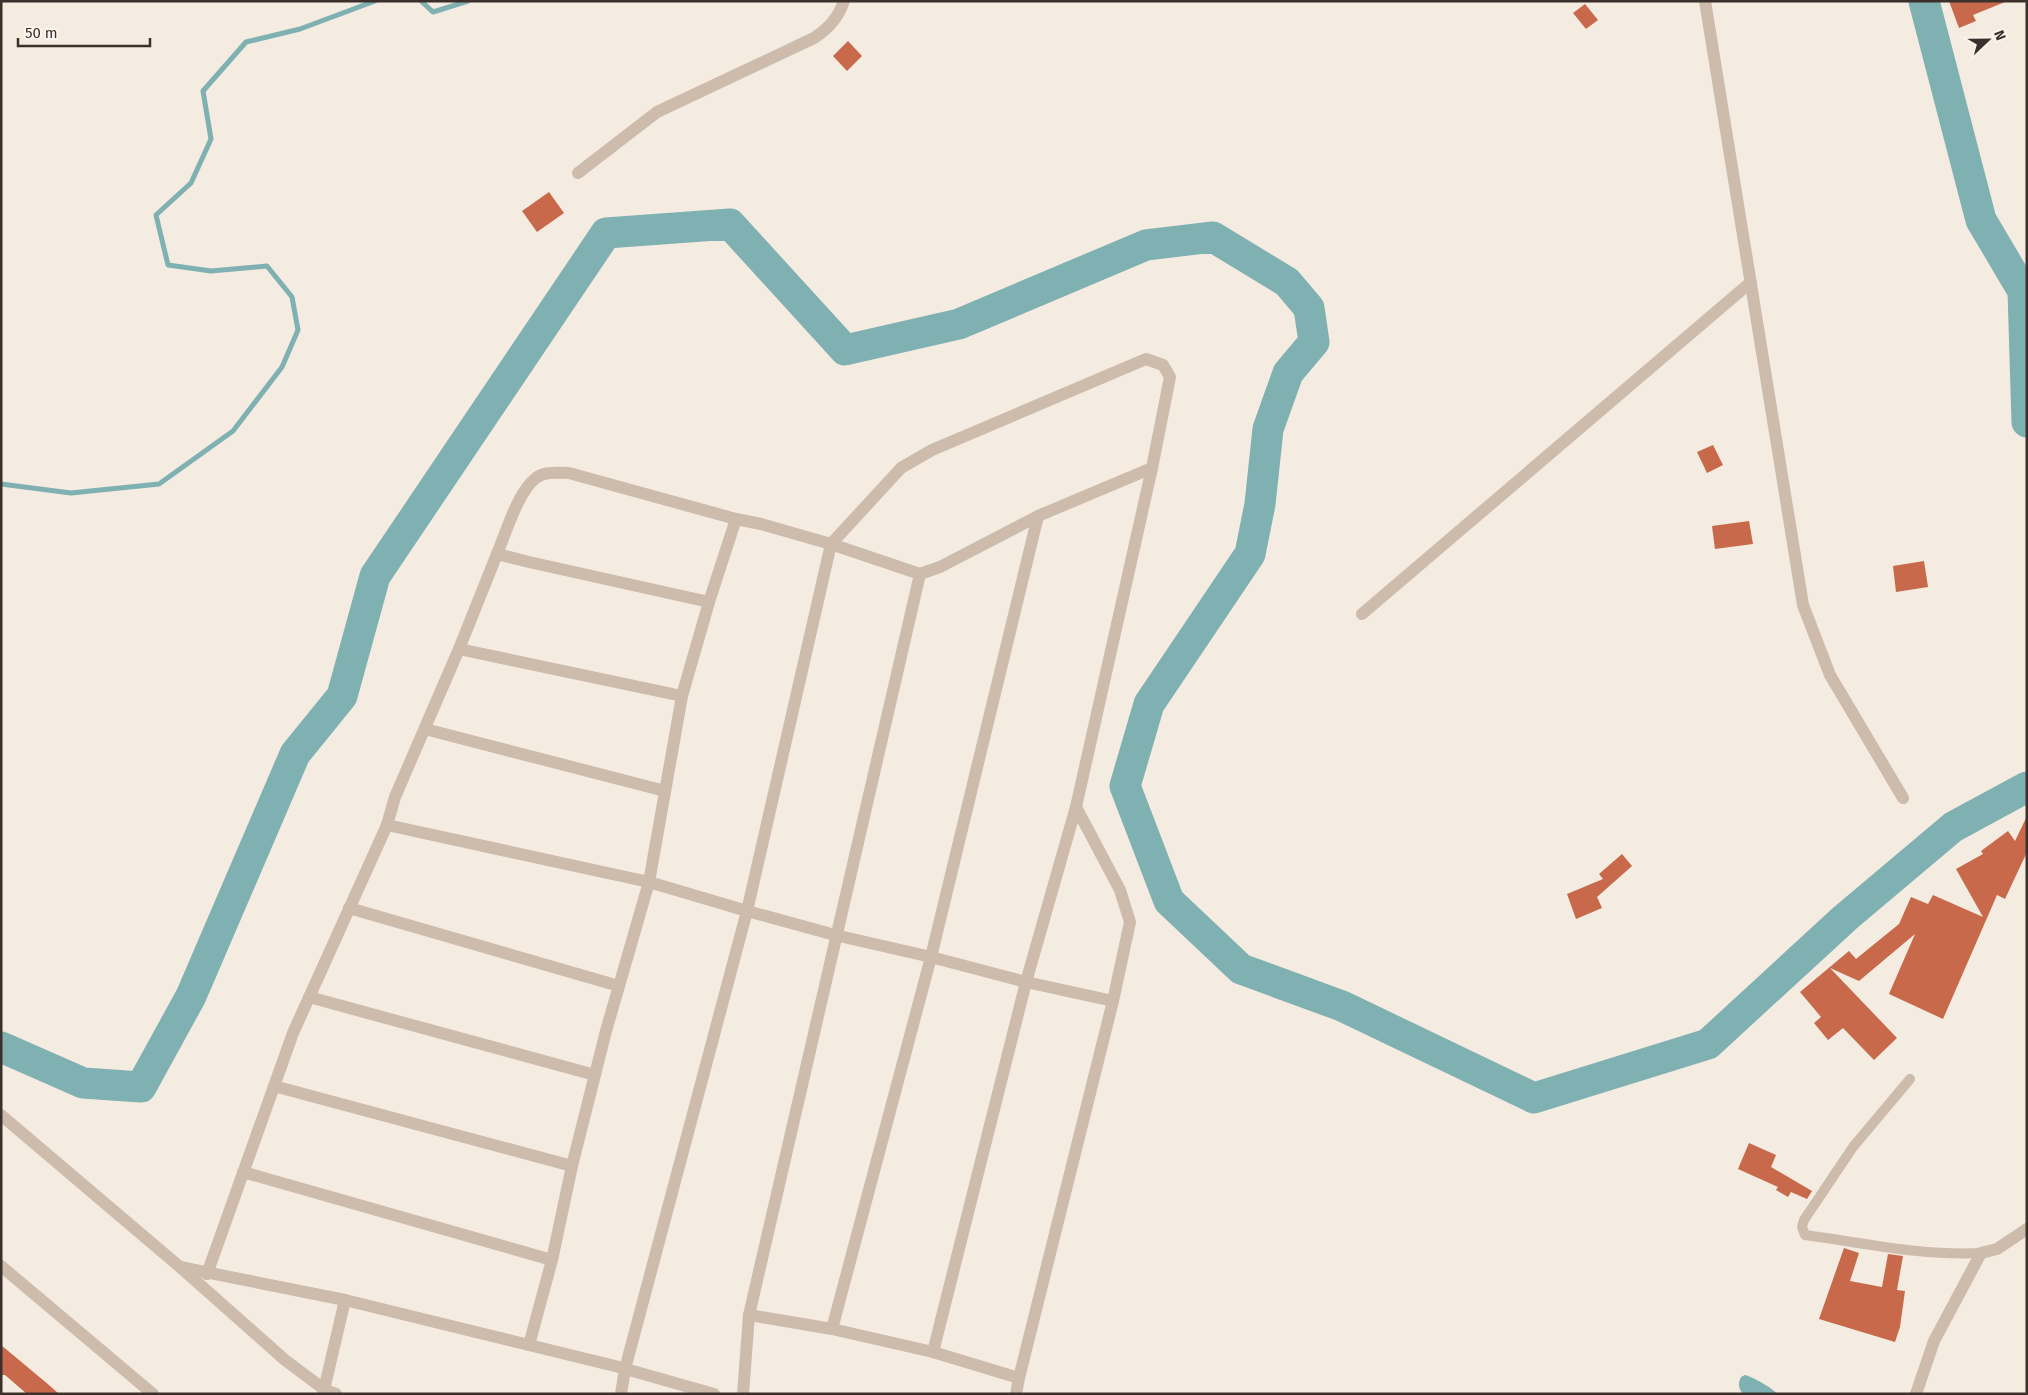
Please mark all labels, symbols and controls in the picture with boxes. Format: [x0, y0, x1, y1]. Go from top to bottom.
scale bar [18, 15, 150, 47]
north arrow [1963, 15, 2013, 65]
text: 50 m [25, 24, 58, 42]
text: N [1990, 28, 2009, 43]

